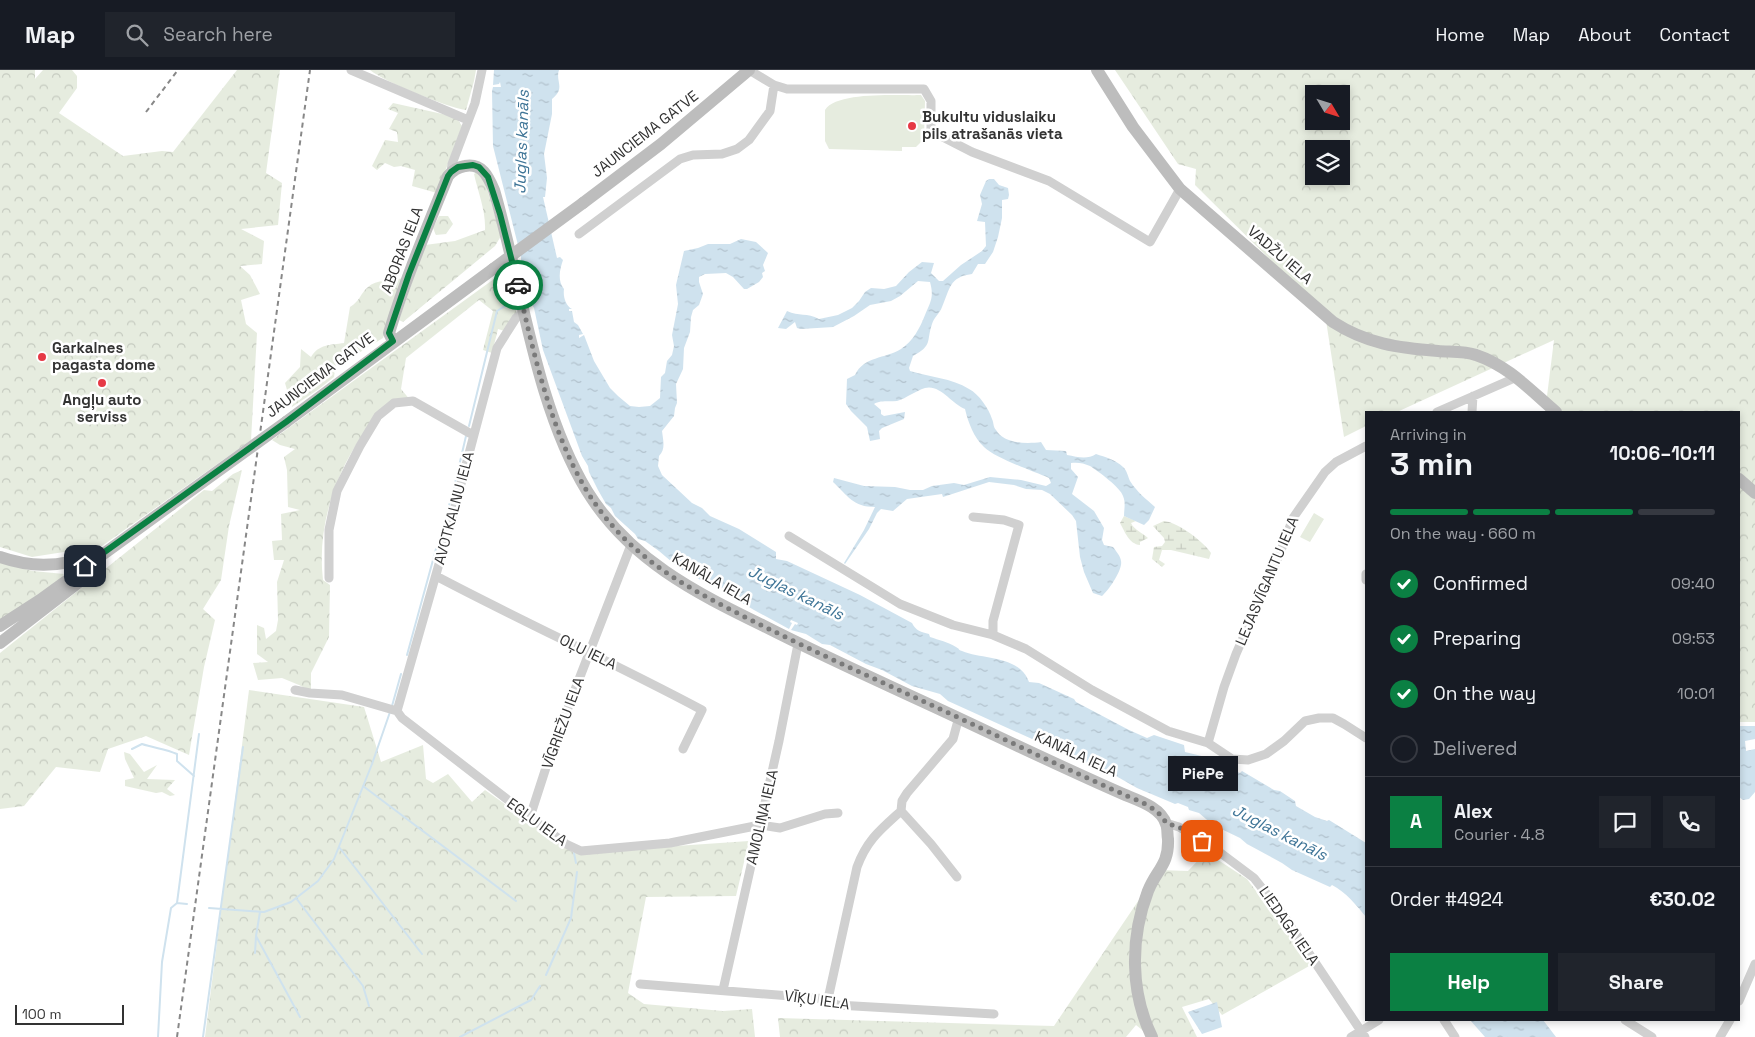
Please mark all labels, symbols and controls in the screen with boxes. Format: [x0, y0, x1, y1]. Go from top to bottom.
search box [105, 12, 455, 57]
text: Map [25, 19, 75, 50]
icon: search [123, 21, 151, 49]
text: Search here [163, 22, 273, 47]
text: Home [1436, 23, 1485, 46]
text: Map [1513, 23, 1550, 46]
text: About [1578, 23, 1632, 46]
text: Contact [1660, 23, 1730, 46]
north arrow [1305, 85, 1350, 130]
map controls [1305, 85, 1350, 185]
street label: JAUNCIEMA GATVE [588, 86, 702, 181]
water label: Juglas kanāls [509, 89, 534, 194]
place label: Bukultu viduslaiku pils atrašanās vieta [922, 107, 1063, 143]
marker: Bukultu viduslaiku pils atrašanās vieta [906, 120, 918, 132]
button: layers [1305, 140, 1350, 185]
street label: ABORAS IELA [376, 203, 427, 296]
street label: VADŽU IELA [1244, 221, 1317, 288]
courier [493, 260, 543, 310]
icon: car [504, 271, 532, 299]
street label: JAUNCIEMA GATVE [262, 328, 377, 421]
place label: Garkalnes pagasta dome [52, 338, 156, 374]
marker: Garkalnes pagasta dome [36, 351, 48, 363]
marker: Angļu auto serviss [96, 377, 108, 389]
place label: Angļu auto serviss [63, 390, 141, 426]
text: Arriving in [1390, 424, 1467, 445]
text: 10:06–10:11 [1610, 441, 1715, 466]
text: 3 min [1390, 444, 1473, 484]
street label: AVOTKALNU IELA [429, 449, 478, 567]
street label: LEJASVĪGANTU IELA [1231, 513, 1302, 648]
text: On the way · 660 m [1390, 523, 1536, 544]
pin [64, 545, 106, 587]
street label: KANĀLA IELA [669, 548, 756, 609]
icon: home [71, 552, 99, 580]
water label: Juglas kanāls [745, 560, 848, 625]
icon: check [1390, 570, 1418, 598]
text: Confirmed [1433, 571, 1528, 596]
text: 09:40 [1671, 573, 1715, 594]
icon: check [1390, 625, 1418, 653]
text: Preparing [1433, 626, 1521, 651]
text: 09:53 [1672, 628, 1715, 649]
street label: OĻU IELA [556, 630, 621, 674]
street label: VĪGRIEŽU IELA [537, 674, 588, 771]
icon: check [1390, 680, 1418, 708]
text: On the way [1433, 681, 1536, 706]
text: 10:01 [1677, 683, 1715, 704]
street label: KANĀLA IELA [1032, 726, 1121, 781]
text: Delivered [1433, 736, 1518, 761]
callout: PiePe [1167, 756, 1237, 791]
text: PiePe [1182, 763, 1224, 784]
street label: AMOLIŅA IELA [741, 767, 782, 866]
street label: EGĻU IELA [503, 793, 572, 850]
button: chat [1599, 796, 1651, 848]
button: phone [1663, 796, 1715, 848]
text: Alex [1454, 799, 1493, 824]
water label: Juglas kanāls [1229, 800, 1331, 866]
text: A [1410, 809, 1422, 834]
pin [1181, 820, 1223, 862]
text: Courier · 4.8 [1454, 824, 1545, 845]
icon: bag [1188, 827, 1216, 855]
street label: LIEDAGA IELA [1255, 883, 1324, 969]
text: Order #4924 [1390, 887, 1503, 912]
text: €30.02 [1649, 887, 1715, 912]
button: Help [1390, 953, 1548, 1011]
button: Share [1558, 953, 1715, 1011]
street label: VĪĶU IELA [783, 986, 851, 1014]
scale bar [15, 1002, 124, 1025]
text: 100 m [22, 1005, 61, 1023]

